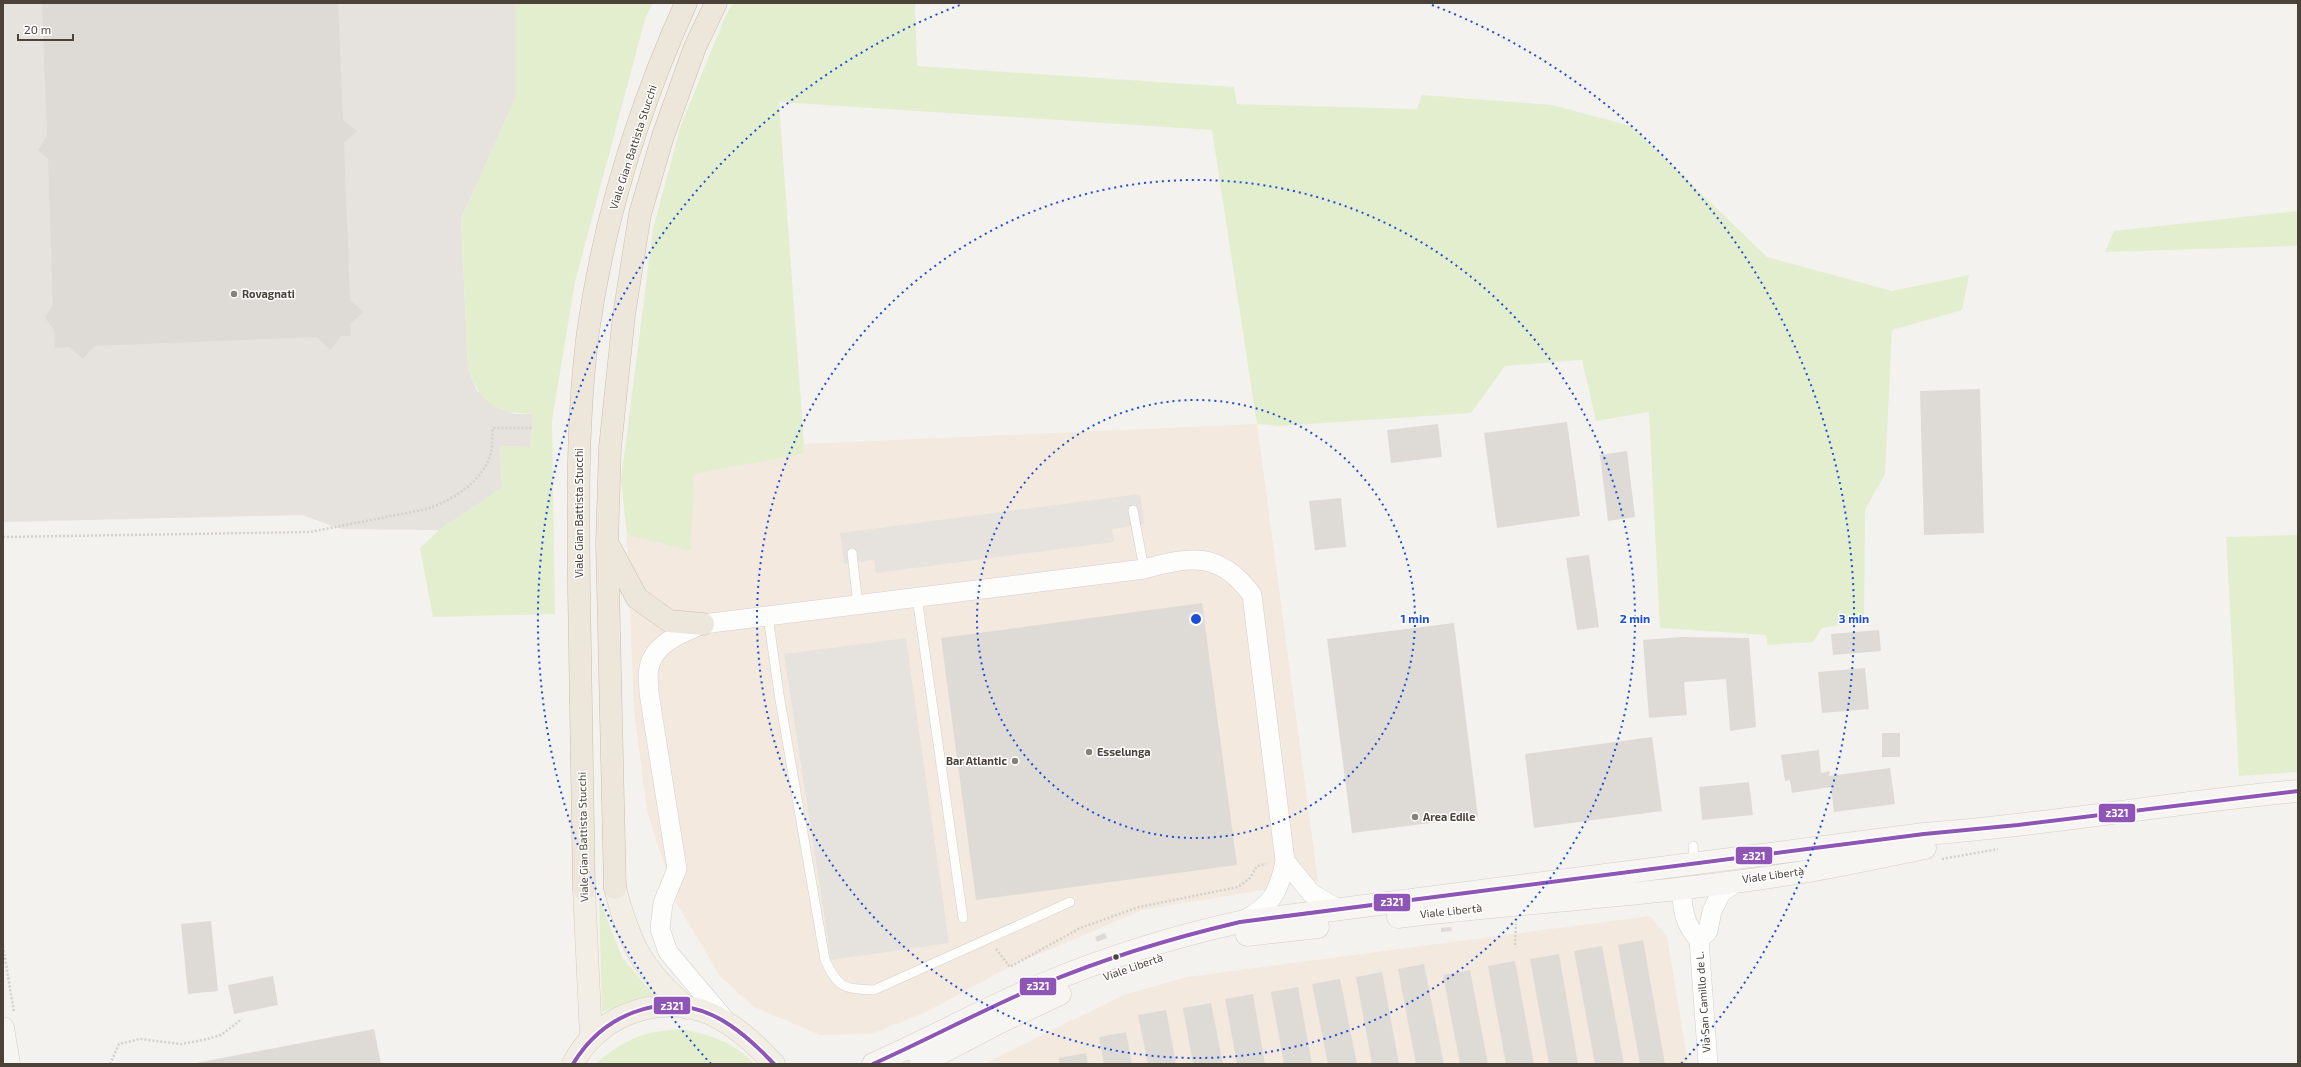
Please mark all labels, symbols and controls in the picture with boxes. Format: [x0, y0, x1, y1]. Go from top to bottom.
scale bar [18, 16, 73, 42]
text: 20 m [24, 22, 51, 36]
street label: Viale Gian Battista Stucchi [606, 83, 659, 211]
place label: Rovagnati [242, 287, 295, 300]
marker: Rovagnati [229, 289, 239, 299]
street label: Viale Gian Battista Stucchi [572, 448, 585, 578]
text: 1 min [1401, 611, 1429, 625]
text: 2 min [1620, 611, 1650, 625]
text: 3 min [1839, 611, 1869, 625]
centre of rings [1189, 612, 1203, 626]
place label: Esselunga [1097, 745, 1151, 758]
marker: Esselunga [1084, 747, 1094, 757]
place label: Bar Atlantic [946, 754, 1007, 767]
marker: Bar Atlantic [1010, 756, 1020, 766]
street label: Viale Gian Battista Stucchi [575, 772, 590, 902]
line badge: z321 [2098, 803, 2136, 823]
text: z321 [2105, 806, 2129, 819]
place label: Area Edile [1423, 810, 1475, 823]
marker: Area Edile [1410, 812, 1420, 822]
line badge: z321 [1735, 846, 1773, 865]
text: z321 [1742, 849, 1766, 862]
street label: Viale Libertà [1741, 864, 1805, 885]
line badge: z321 [1373, 893, 1411, 912]
text: z321 [1380, 895, 1404, 908]
street label: Viale Libertà [1419, 901, 1483, 920]
street label: Viale Libertà [1101, 950, 1164, 983]
street label: Via San Camillo de L. [1692, 951, 1713, 1053]
unlabelled marker [1111, 952, 1121, 962]
line badge: z321 [1019, 977, 1057, 996]
text: z321 [1026, 979, 1050, 992]
line badge: z321 [653, 996, 691, 1015]
text: z321 [660, 999, 684, 1012]

